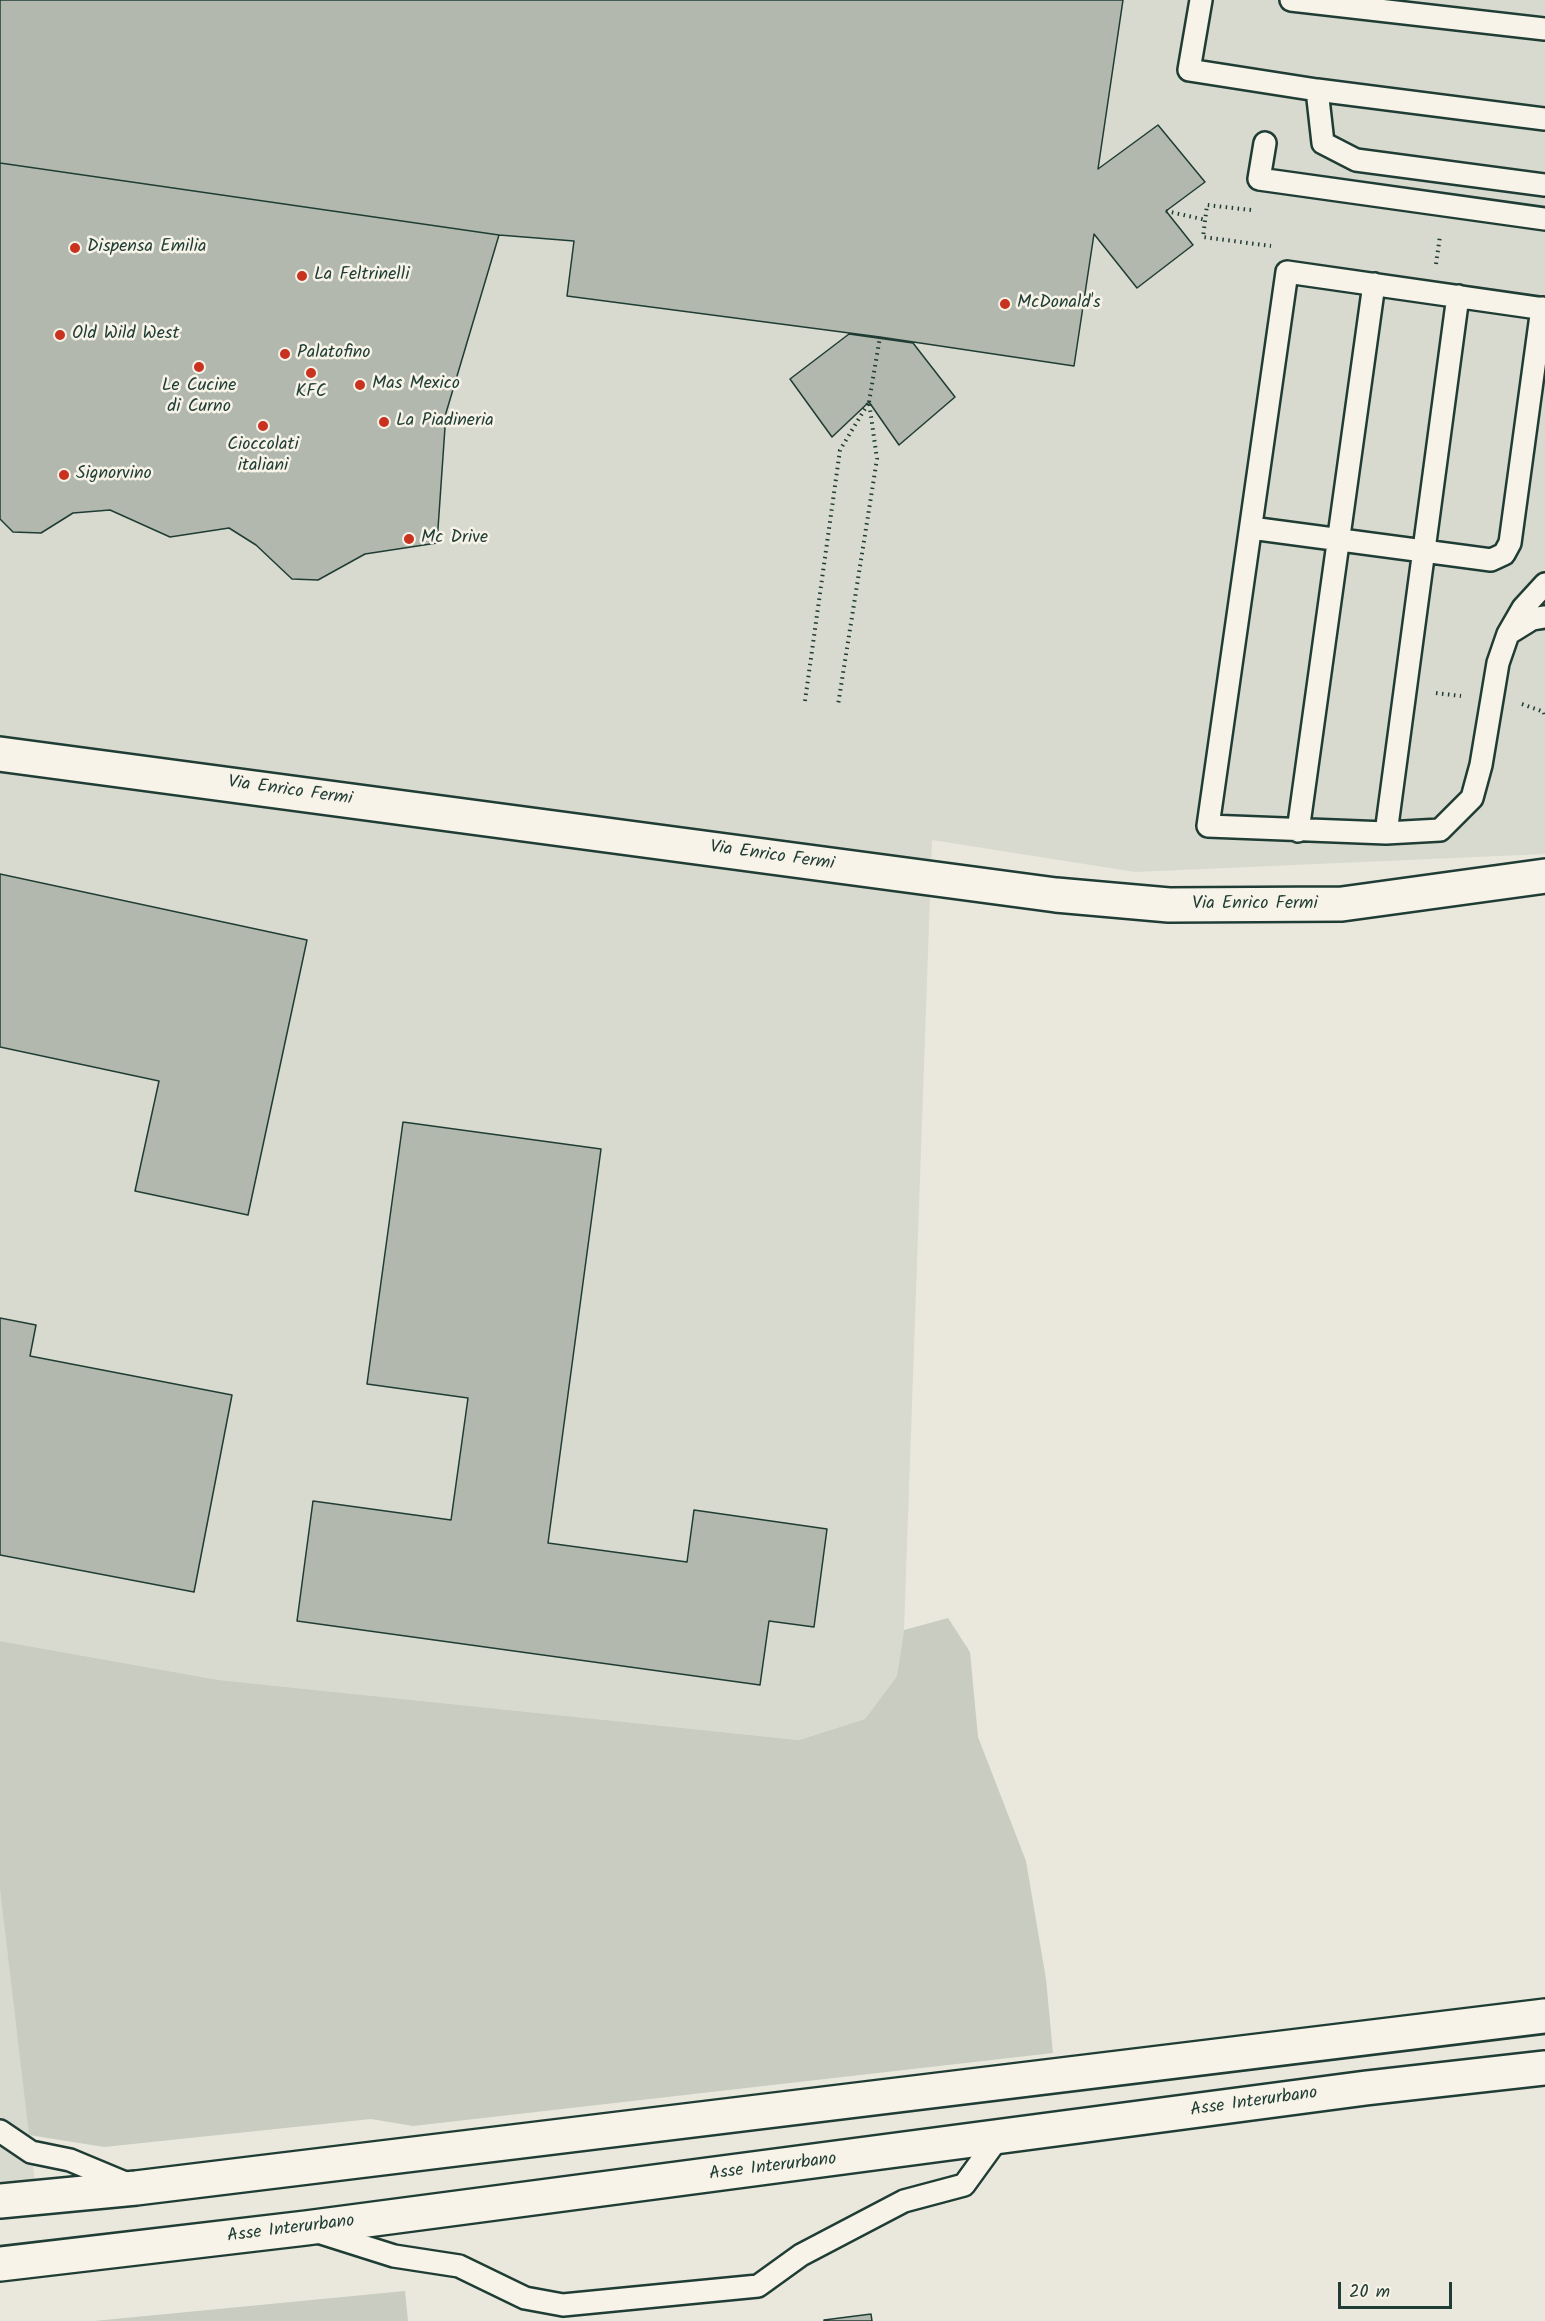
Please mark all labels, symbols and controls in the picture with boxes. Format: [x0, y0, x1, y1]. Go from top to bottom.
place label: Dispensa Emilia [87, 237, 206, 259]
marker: Dispensa Emilia [68, 241, 82, 255]
place label: La Feltrinelli [314, 265, 409, 287]
marker: La Feltrinelli [295, 269, 309, 283]
place label: McDonald's [1017, 293, 1101, 315]
marker: McDonald's [998, 297, 1012, 311]
place label: Old Wild West [72, 324, 179, 346]
marker: Old Wild West [53, 328, 67, 342]
place label: Palatofino [297, 343, 370, 365]
marker: Palatofino [278, 347, 292, 361]
marker: Le Cucine di Curno [192, 360, 206, 374]
marker: KFC [304, 366, 318, 380]
place label: Mas Mexico [372, 374, 460, 396]
place label: Le Cucine di Curno [162, 376, 236, 418]
marker: Mas Mexico [353, 378, 367, 392]
place label: KFC [296, 382, 326, 404]
place label: La Piadineria [396, 411, 494, 433]
marker: La Piadineria [377, 415, 391, 429]
marker: Cioccolati italiani [256, 419, 270, 433]
place label: Cioccolati italiani [227, 435, 299, 478]
place label: Signorvino [76, 464, 152, 486]
marker: Signorvino [57, 468, 71, 482]
place label: Mc Drive [421, 528, 488, 550]
marker: Mc Drive [402, 532, 416, 546]
street label: Via Enrico Fermi [226, 773, 354, 811]
street label: Via Enrico Fermi [708, 838, 836, 876]
street label: Via Enrico Fermi [1192, 894, 1318, 916]
street label: Asse Interurbano [1189, 2083, 1319, 2123]
street label: Asse Interurbano [708, 2149, 838, 2187]
street label: Asse Interurbano [226, 2211, 356, 2249]
scale bar [1341, 2270, 1455, 2308]
text: 20 m [1349, 2278, 1390, 2307]

